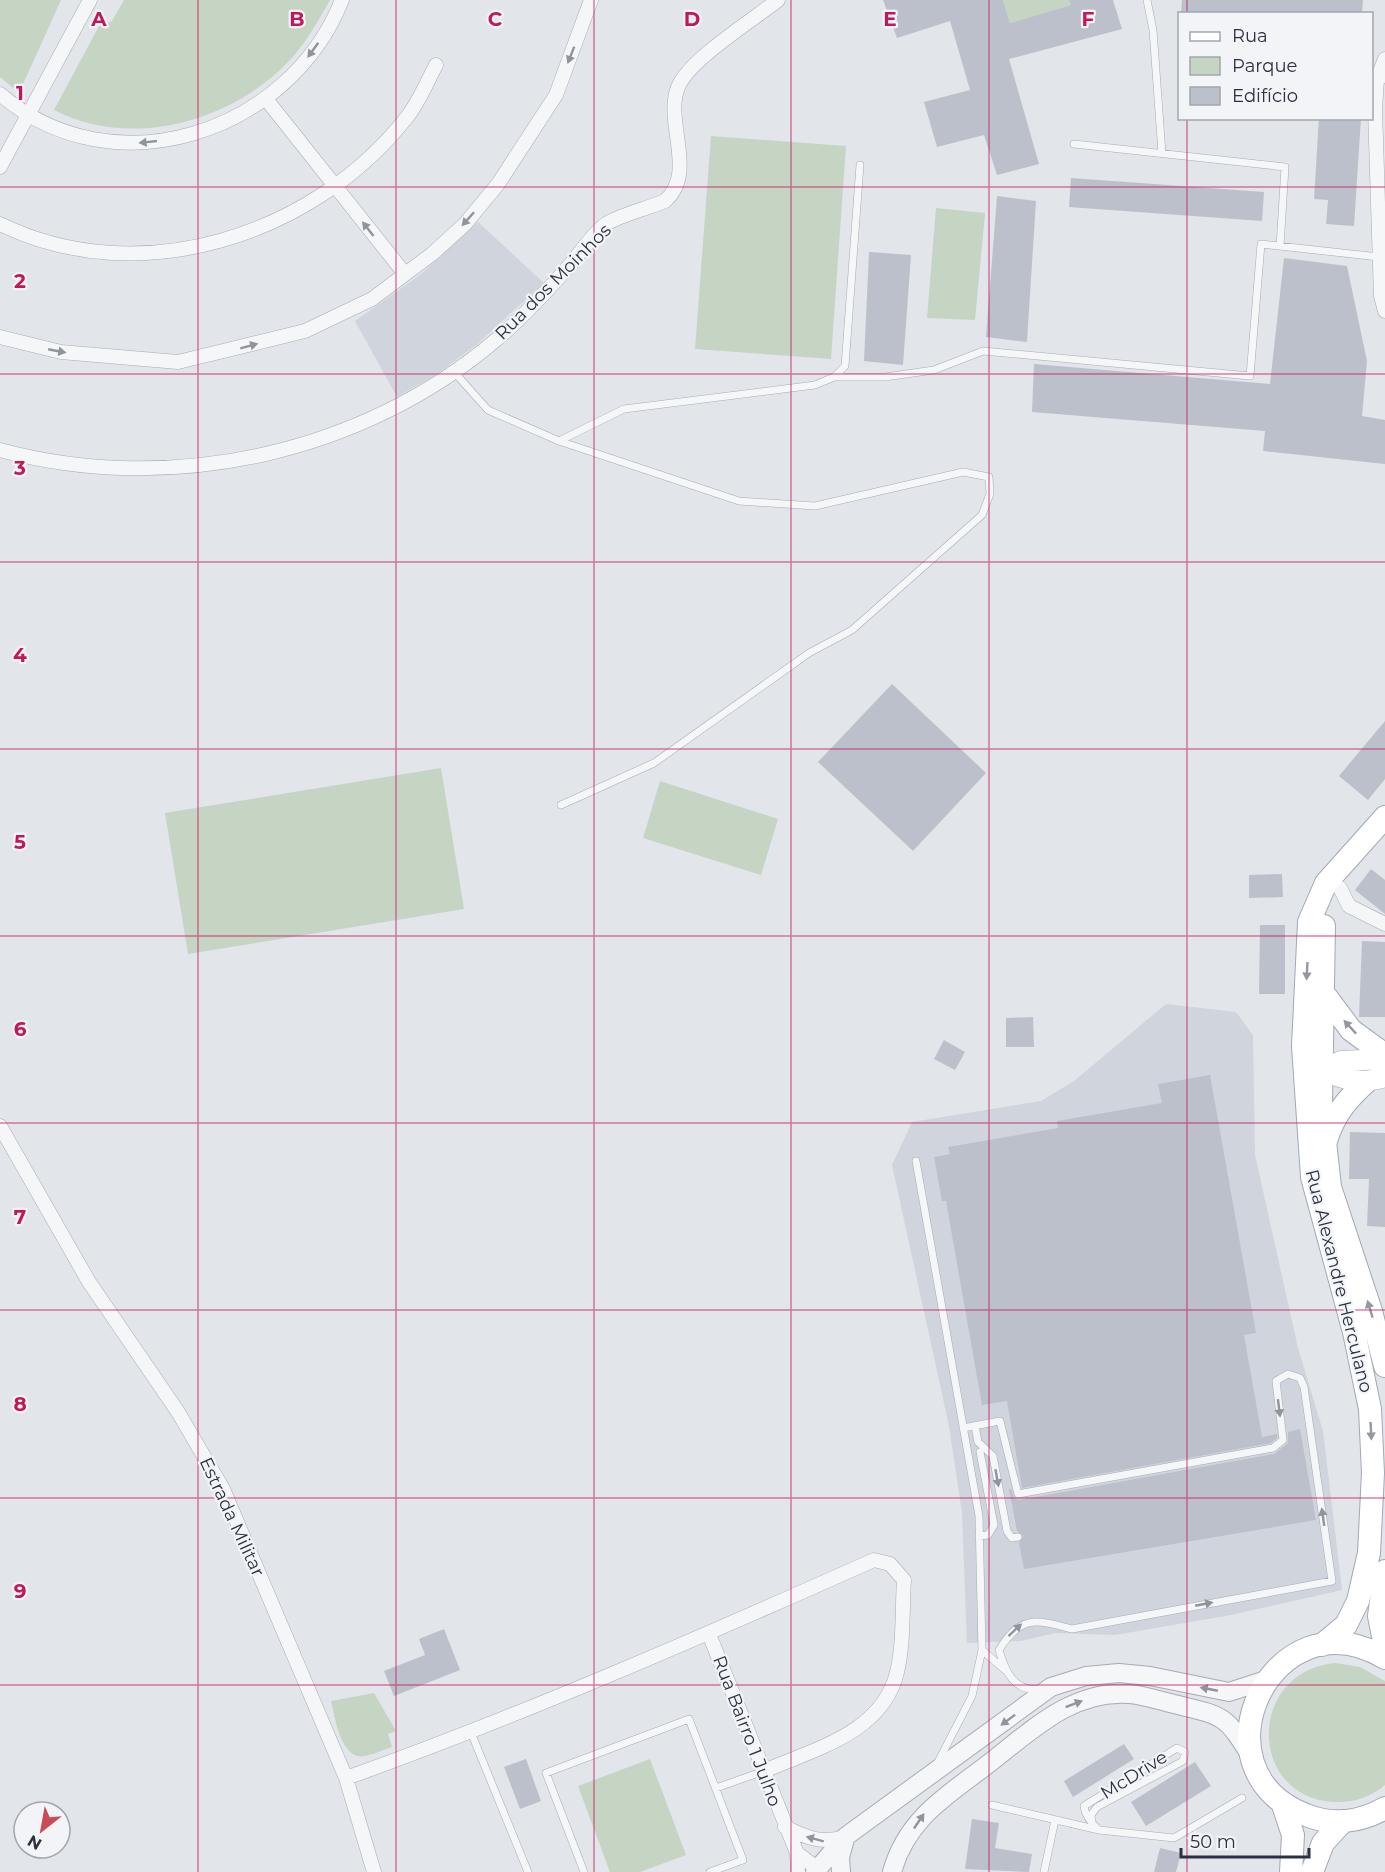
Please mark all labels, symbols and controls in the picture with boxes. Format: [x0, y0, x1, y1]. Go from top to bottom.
text: A [90, 7, 107, 31]
text: B [289, 7, 305, 31]
text: C [488, 7, 503, 31]
text: D [684, 7, 700, 31]
text: E [883, 7, 897, 31]
text: F [1082, 7, 1095, 31]
legend [1178, 12, 1373, 120]
text: Rua [1232, 25, 1268, 47]
one-way arrow [307, 43, 319, 58]
one-way arrow [566, 46, 575, 64]
text: Parque [1232, 55, 1298, 77]
text: 1 [16, 81, 24, 105]
text: Edifício [1232, 85, 1298, 107]
one-way arrow [138, 137, 157, 147]
one-way arrow [462, 211, 475, 226]
street label: Rua dos Moinhos [490, 219, 616, 345]
one-way arrow [363, 221, 375, 236]
text: 2 [14, 269, 26, 293]
one-way arrow [240, 341, 259, 351]
one-way arrow [47, 347, 66, 356]
text: 3 [13, 456, 26, 480]
text: 4 [13, 643, 27, 667]
text: 5 [14, 830, 26, 854]
one-way arrow [1302, 962, 1311, 981]
text: 6 [14, 1017, 27, 1041]
one-way arrow [1343, 1020, 1357, 1035]
street label: Rua Alexandre Herculano [1301, 1167, 1377, 1395]
text: 7 [14, 1205, 26, 1229]
one-way arrow [1365, 1300, 1374, 1318]
text: 8 [13, 1392, 27, 1416]
one-way arrow [1274, 1399, 1284, 1418]
one-way arrow [1367, 1422, 1376, 1441]
street label: Estrada Militar [195, 1454, 269, 1580]
one-way arrow [993, 1468, 1002, 1487]
one-way arrow [1318, 1507, 1327, 1526]
text: 9 [14, 1579, 26, 1603]
one-way arrow [1195, 1600, 1214, 1609]
one-way arrow [1007, 1624, 1022, 1637]
street label: Rua Bairro 1 Julho [708, 1652, 786, 1810]
one-way arrow [1200, 1684, 1219, 1693]
one-way arrow [1065, 1698, 1083, 1708]
one-way arrow [1000, 1714, 1016, 1726]
street label: McDrive [1097, 1746, 1172, 1804]
north arrow [12, 1800, 72, 1860]
one-way arrow [913, 1813, 925, 1829]
scale bar [1181, 1821, 1308, 1859]
text: N [24, 1831, 45, 1854]
text: 50 m [1190, 1831, 1236, 1853]
one-way arrow [806, 1834, 824, 1843]

